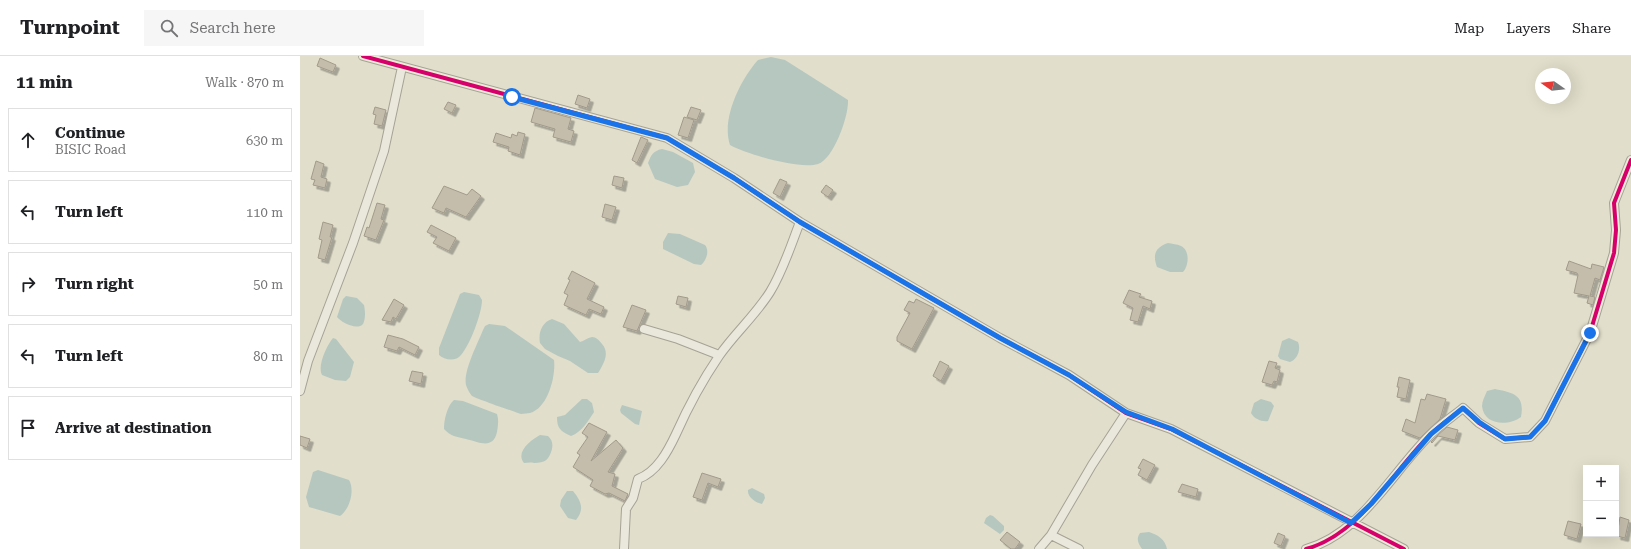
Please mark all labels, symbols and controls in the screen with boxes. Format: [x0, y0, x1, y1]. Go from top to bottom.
search box [144, 10, 424, 46]
text: Turnpoint [20, 16, 120, 39]
icon: search [158, 17, 180, 39]
text: Search here [190, 19, 276, 37]
text: Map [1454, 20, 1484, 36]
text: Layers [1506, 20, 1550, 36]
text: Share [1572, 20, 1611, 36]
north arrow [1535, 68, 1571, 104]
text: 11 min [16, 72, 73, 92]
text: Walk · 870 m [205, 75, 284, 90]
route start [503, 88, 521, 106]
text: Continue [55, 124, 125, 142]
icon: ahead [17, 129, 39, 151]
text: 630 m [246, 133, 283, 148]
text: BISIC Road [55, 142, 126, 157]
icon: left [17, 201, 39, 223]
text: Turn left [55, 203, 123, 221]
text: 110 m [246, 205, 283, 220]
icon: right [17, 273, 39, 295]
text: Turn right [55, 275, 134, 293]
text: 50 m [253, 277, 283, 292]
route end [1581, 324, 1599, 342]
icon: left [17, 345, 39, 367]
text: Turn left [55, 347, 123, 365]
text: 80 m [253, 349, 283, 364]
icon: arrive [17, 417, 39, 439]
text: Arrive at destination [55, 419, 211, 437]
map controls [1583, 465, 1619, 537]
button: + [1583, 465, 1619, 501]
button: − [1583, 501, 1619, 537]

